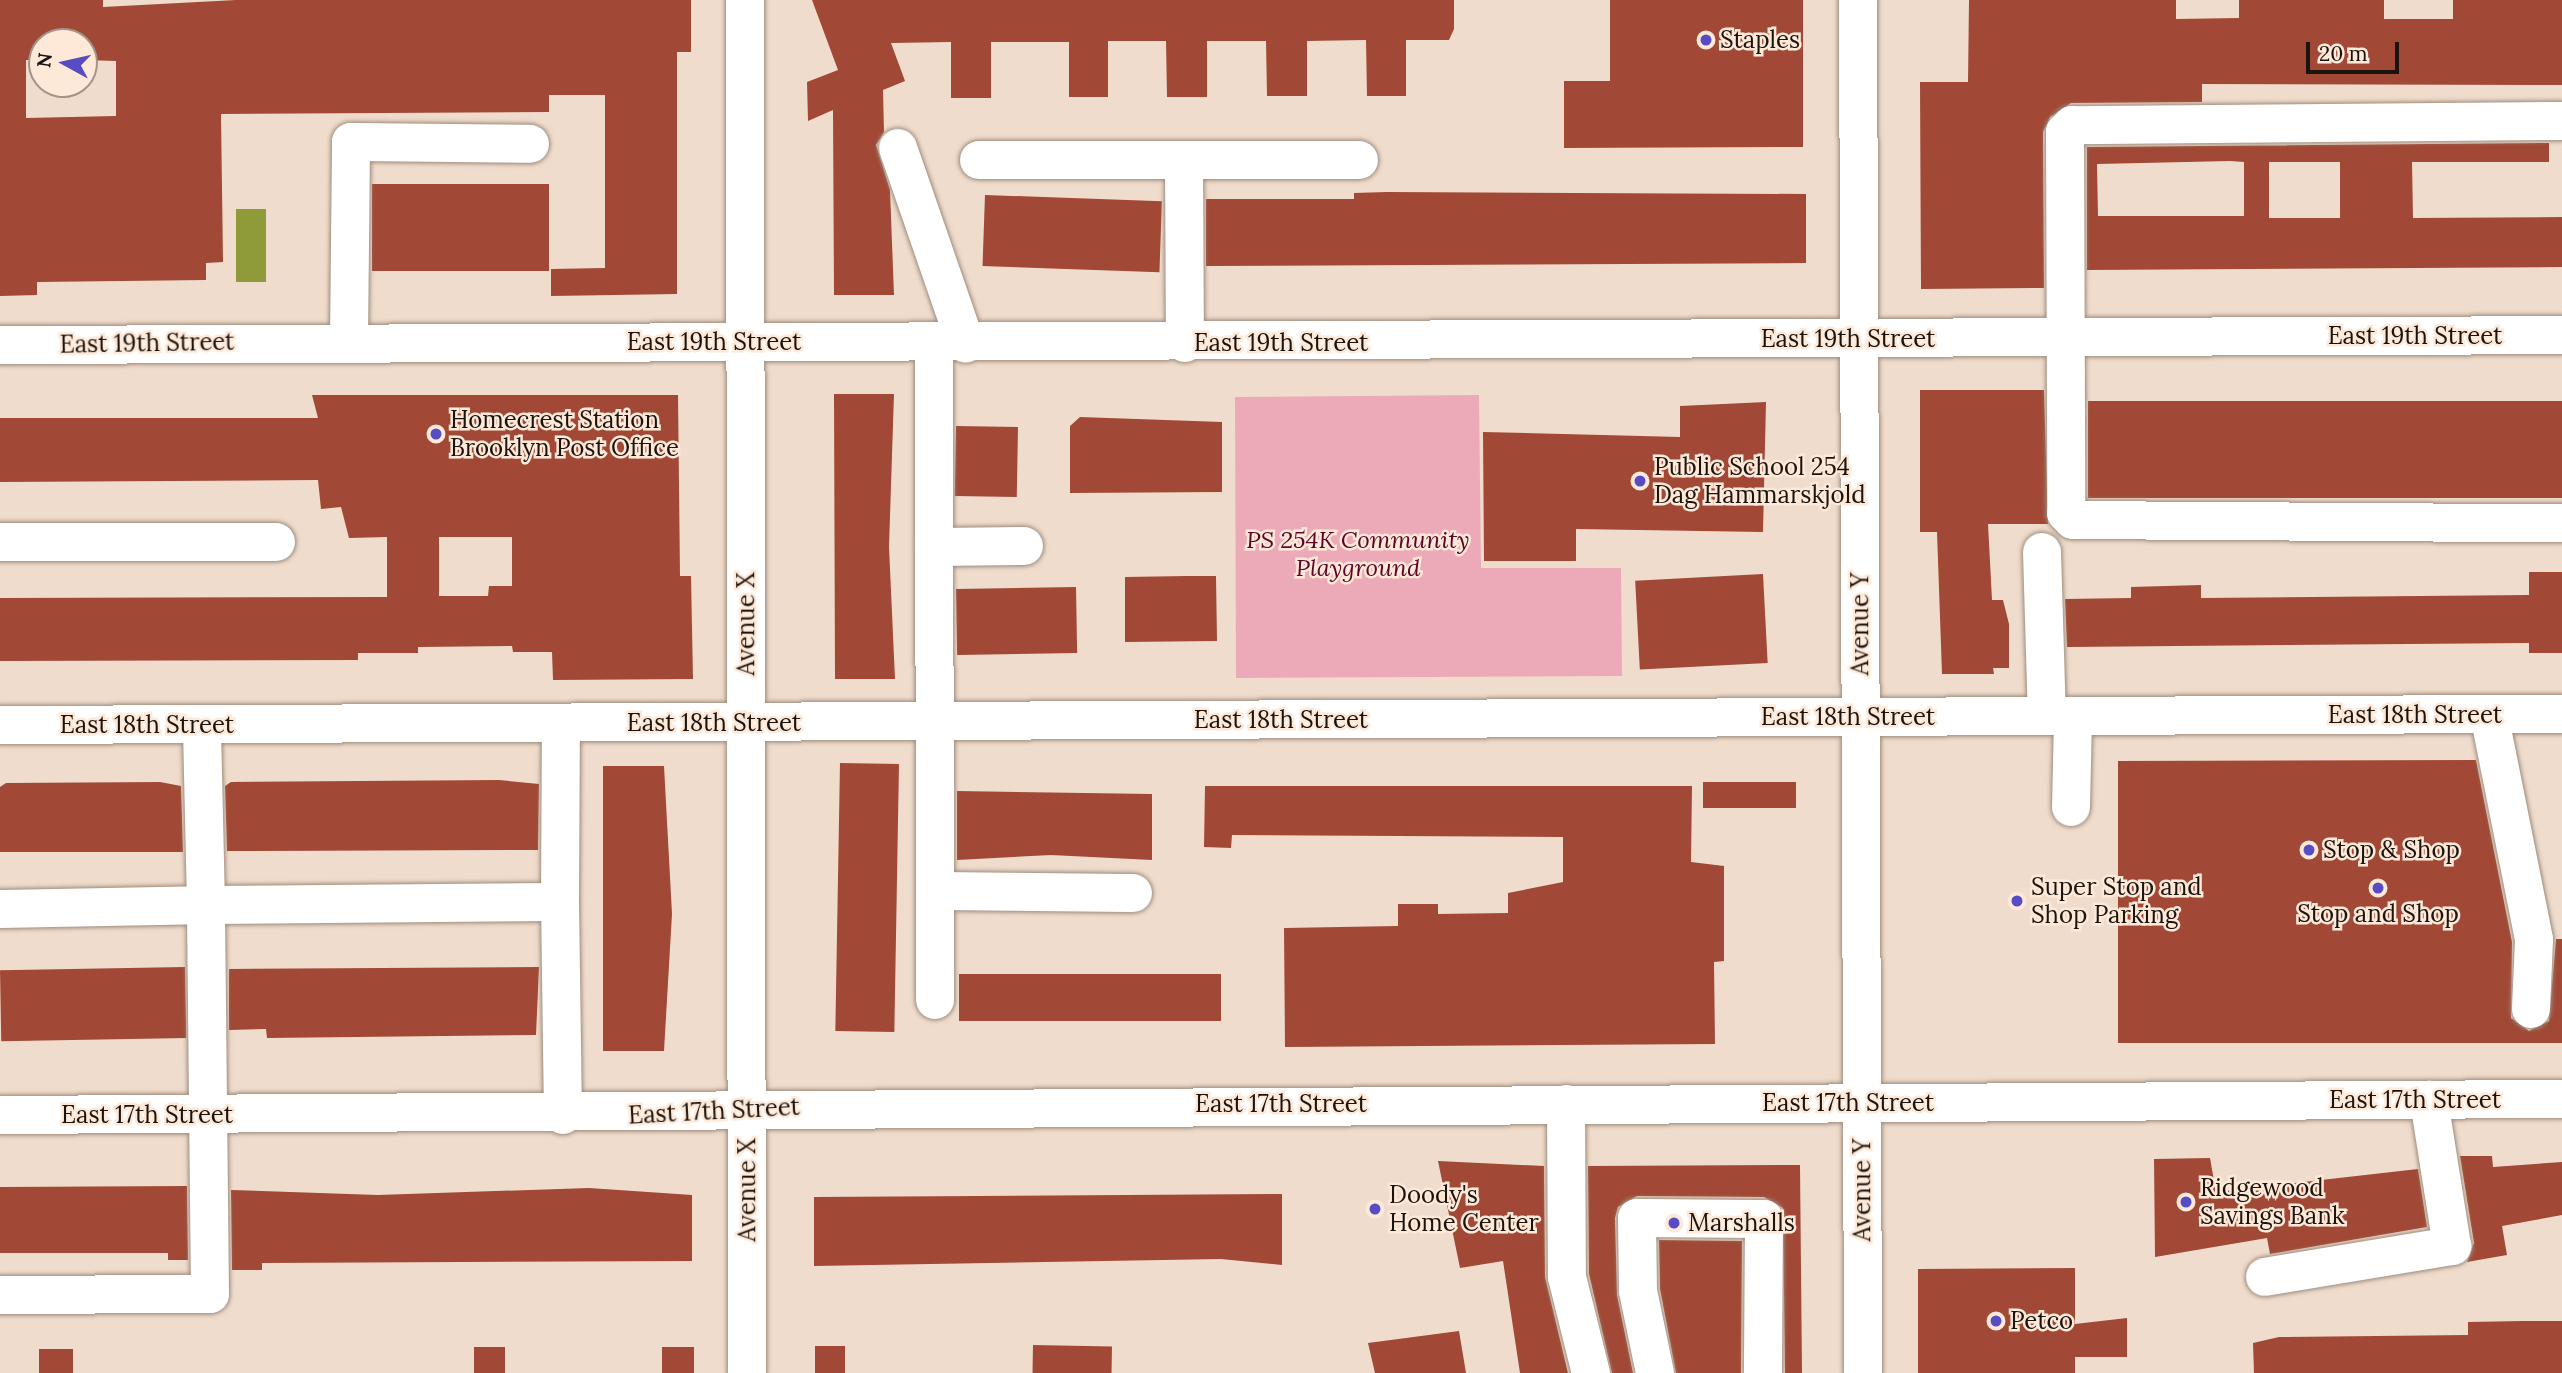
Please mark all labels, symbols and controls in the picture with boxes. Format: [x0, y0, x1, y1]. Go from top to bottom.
place label: Staples [1720, 26, 1800, 54]
north arrow [28, 28, 98, 98]
scale bar [2310, 28, 2403, 72]
marker: Staples [1698, 32, 1714, 48]
text: 20 m [2319, 40, 2368, 67]
text: N [31, 51, 57, 69]
street label: East 19th Street [2328, 322, 2502, 350]
street label: East 19th Street [1761, 325, 1935, 353]
street label: East 19th Street [59, 327, 235, 359]
street label: East 19th Street [627, 328, 801, 356]
street label: East 19th Street [1194, 329, 1368, 357]
place label: Homecrest Station Brooklyn Post Office [450, 406, 679, 462]
marker: Homecrest Station Brooklyn Post Office [428, 426, 444, 442]
place label: Public School 254 Dag Hammarskjold [1654, 453, 1866, 509]
marker: Public School 254 Dag Hammarskjold [1632, 473, 1648, 489]
park label: PS 254K Community Playground [1246, 526, 1470, 582]
street label: Avenue X [732, 572, 760, 676]
street label: Avenue Y [1846, 573, 1874, 675]
street label: East 18th Street [2328, 701, 2502, 729]
street label: East 18th Street [1761, 703, 1935, 731]
street label: East 18th Street [1194, 706, 1368, 734]
street label: East 18th Street [627, 709, 801, 737]
street label: East 18th Street [60, 711, 234, 739]
place label: Stop & Shop [2323, 836, 2460, 864]
marker: Stop & Shop [2301, 842, 2317, 858]
place label: Super Stop and Shop Parking [2031, 873, 2202, 929]
marker: Stop and Shop [2370, 880, 2386, 896]
marker: Super Stop and Shop Parking [2009, 893, 2025, 909]
place label: Stop and Shop [2297, 900, 2459, 928]
street label: East 17th Street [2329, 1086, 2501, 1114]
street label: East 17th Street [1762, 1089, 1934, 1117]
street label: East 17th Street [1195, 1090, 1367, 1118]
street label: East 17th Street [627, 1092, 801, 1130]
street label: East 17th Street [61, 1101, 233, 1129]
street label: Avenue X [733, 1138, 761, 1242]
street label: Avenue Y [1848, 1139, 1876, 1241]
place label: Ridgewood Savings Bank [2200, 1174, 2345, 1230]
place label: Doody's Home Center [1389, 1181, 1539, 1237]
marker: Ridgewood Savings Bank [2178, 1194, 2194, 1210]
marker: Doody's Home Center [1367, 1201, 1383, 1217]
place label: Marshalls [1688, 1209, 1795, 1237]
marker: Marshalls [1666, 1215, 1682, 1231]
place label: Petco [2010, 1307, 2073, 1335]
marker: Petco [1988, 1313, 2004, 1329]

